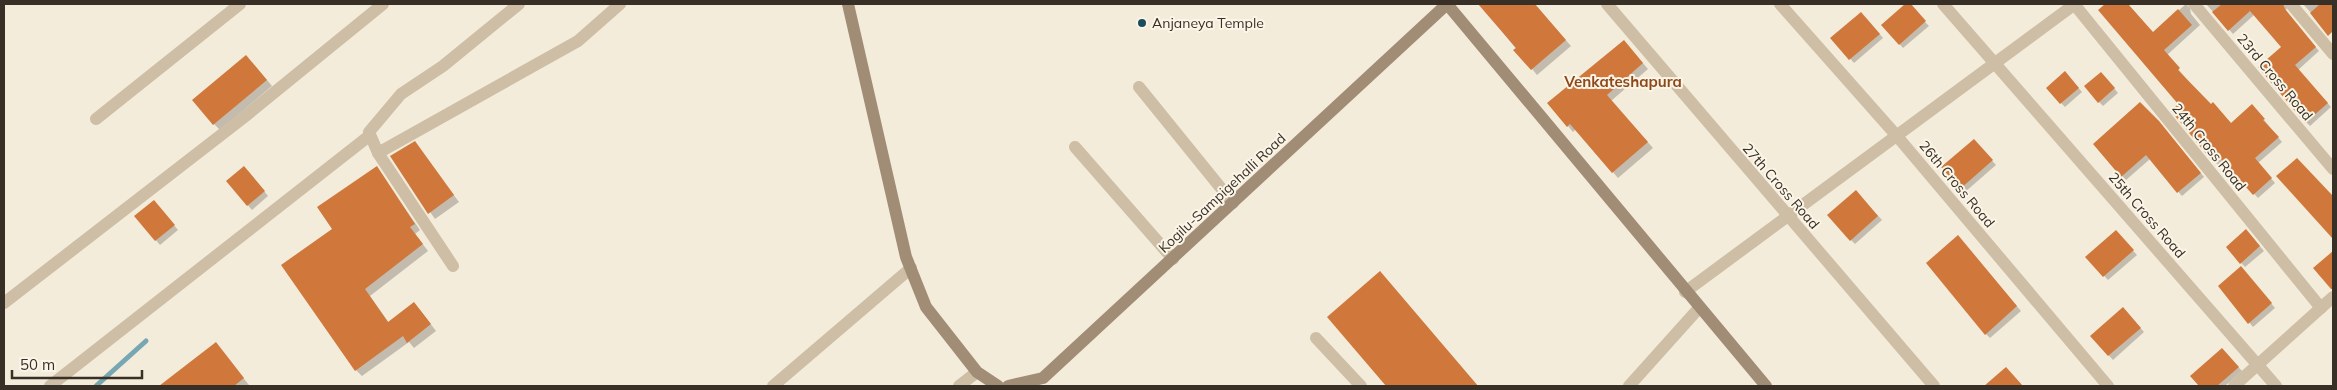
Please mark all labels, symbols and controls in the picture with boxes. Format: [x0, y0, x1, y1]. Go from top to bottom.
place label: Anjaneya Temple [1152, 14, 1264, 32]
marker: Anjaneya Temple [1136, 17, 1148, 29]
street label: 23rd Cross Road [2233, 30, 2317, 124]
district label: Venkateshapura [1563, 72, 1682, 91]
street label: 24th Cross Road [2168, 99, 2250, 195]
street label: Kogilu-Sampigehalli Road [1155, 129, 1289, 257]
street label: 26th Cross Road [1915, 137, 1999, 231]
street label: 27th Cross Road [1739, 139, 1823, 233]
street label: 25th Cross Road [2105, 168, 2189, 262]
scale bar [12, 348, 142, 380]
text: 50 m [20, 355, 55, 374]

